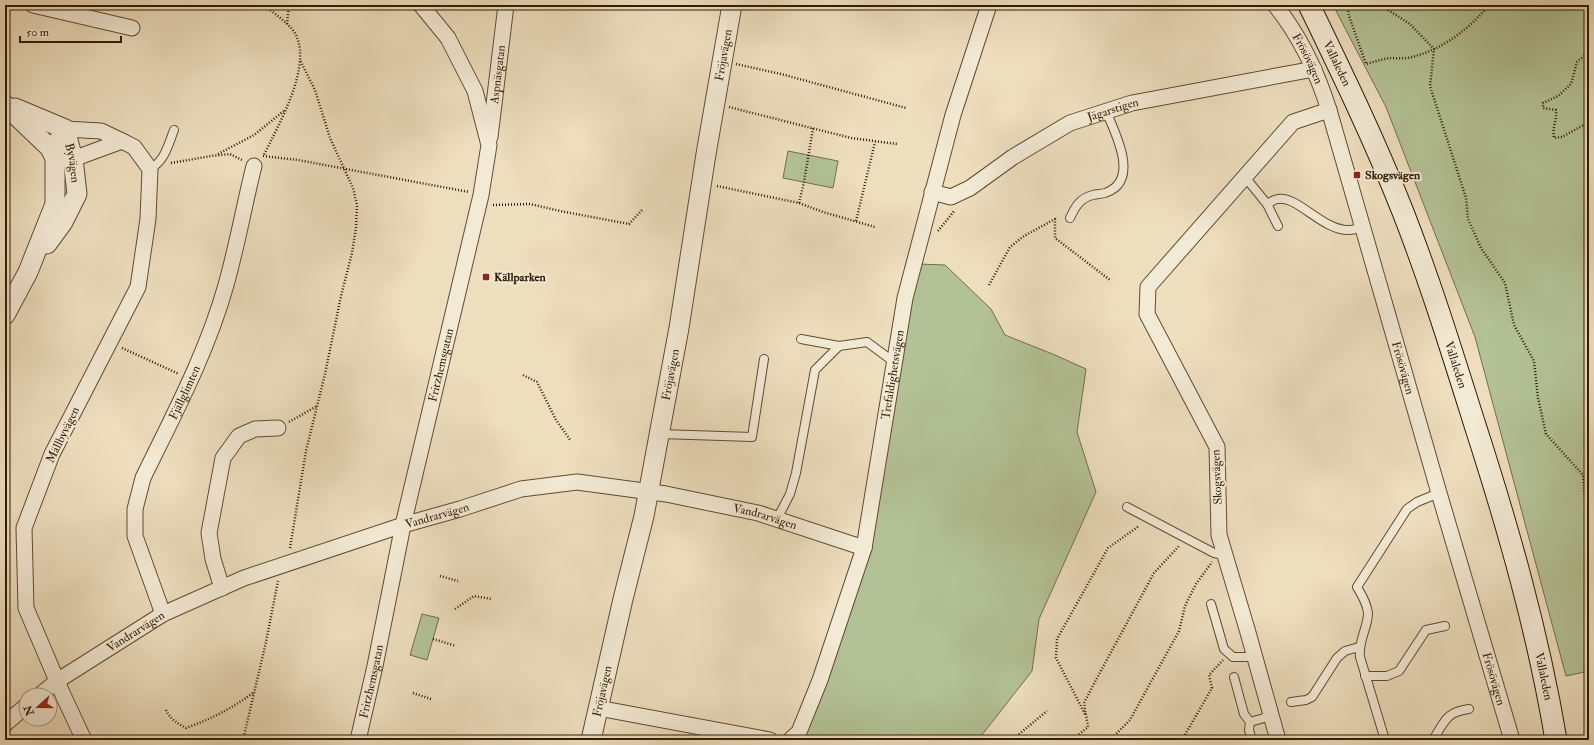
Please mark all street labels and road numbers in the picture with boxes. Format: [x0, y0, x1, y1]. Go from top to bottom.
street label: Fröjavägen [711, 28, 735, 82]
street label: Frösövägen [1289, 30, 1326, 86]
street label: Vallaleden [1320, 38, 1354, 89]
street label: Aspnäsgatan [486, 44, 509, 106]
street label: Jägarstigen [1084, 94, 1140, 125]
street label: Byvägen [62, 141, 83, 184]
street label: Fritzhemsgatan [425, 327, 457, 403]
street label: Trefaldighetsvägen [878, 329, 907, 420]
street label: Vallaleden [1441, 339, 1470, 390]
street label: Frösövägen [1388, 340, 1418, 396]
street label: Fröjavägen [658, 348, 682, 402]
street label: Fjällglimten [165, 363, 203, 422]
street label: Mällbyvägen [43, 404, 83, 466]
street label: Skogsvägen [1208, 449, 1226, 505]
street label: Vandrarvägen [403, 499, 471, 532]
street label: Vandrarvägen [732, 501, 799, 533]
street label: Vandrarvägen [104, 607, 167, 655]
street label: Fritzhemsgatan [356, 643, 387, 720]
street label: Frösövägen [1479, 651, 1509, 707]
street label: Vallaleden [1532, 651, 1556, 702]
street label: Fröjavägen [589, 664, 615, 718]

